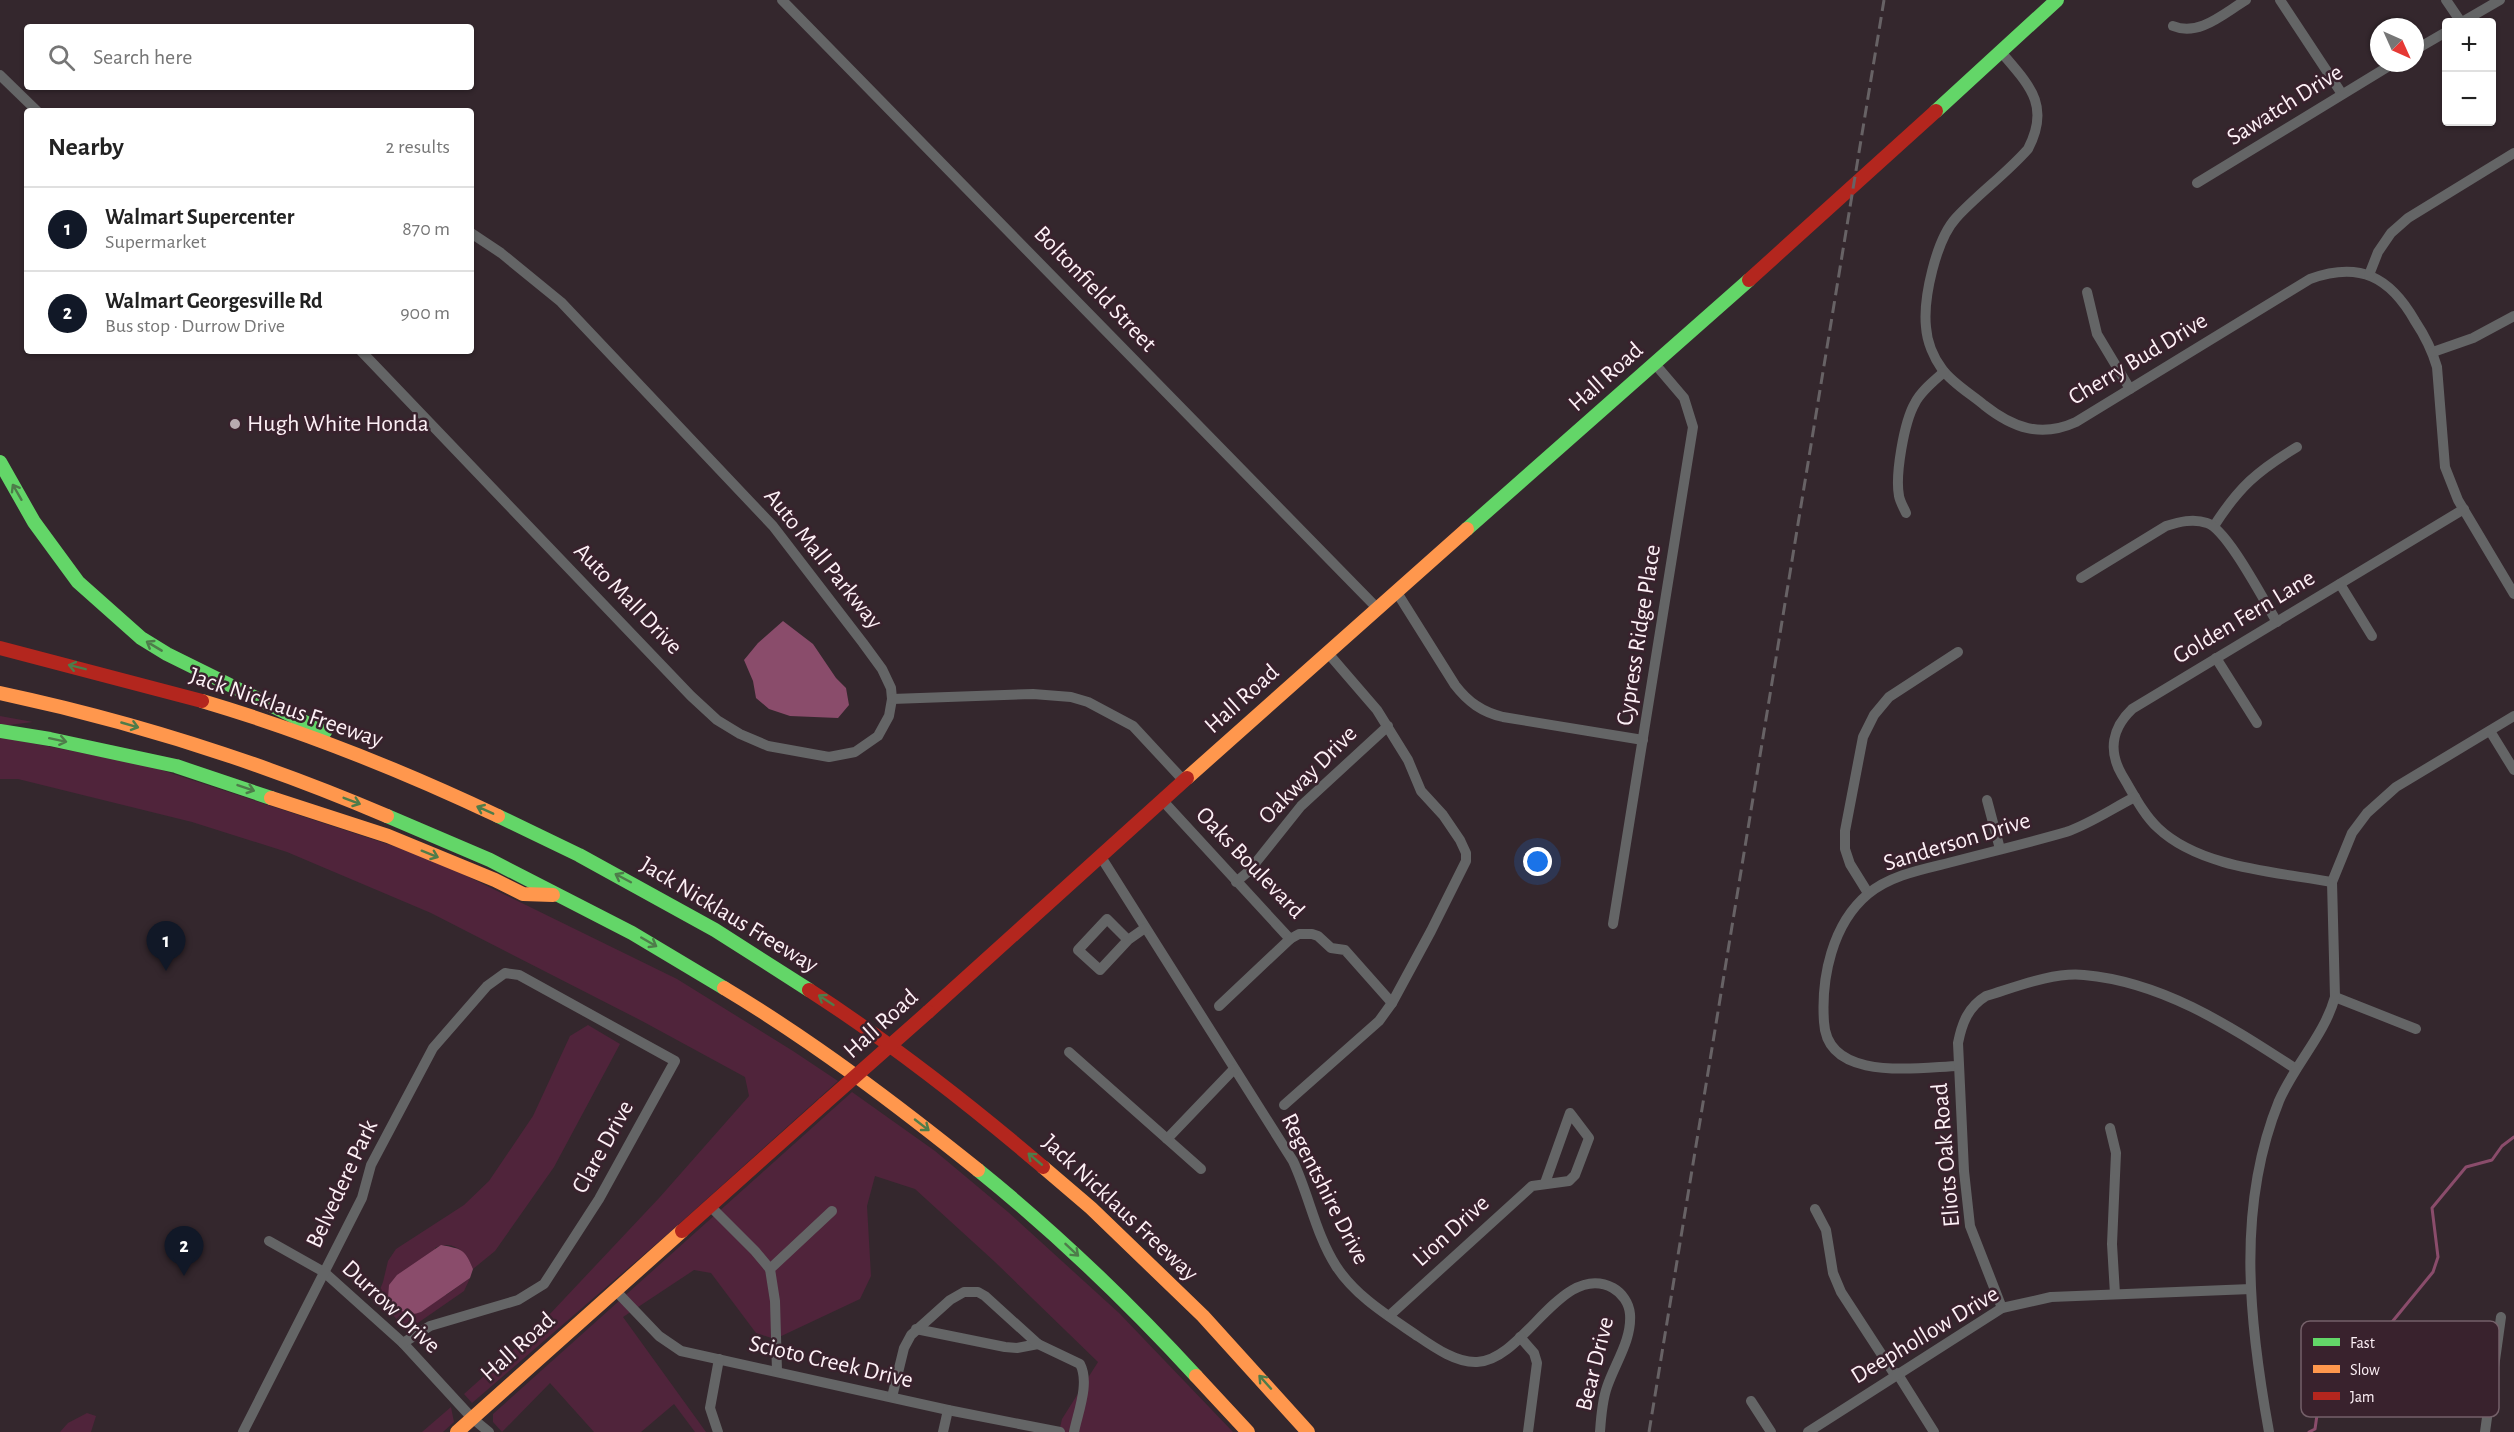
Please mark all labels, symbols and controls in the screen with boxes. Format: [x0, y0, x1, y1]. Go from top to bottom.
north arrow [2370, 18, 2424, 72]
map controls [2442, 18, 2496, 126]
button: + [2442, 18, 2496, 72]
search box [24, 24, 474, 90]
icon: search [45, 41, 78, 74]
text: Search here [93, 46, 192, 68]
street label: Sawatch Drive [2223, 60, 2347, 150]
button: − [2442, 72, 2496, 126]
text: Nearby [48, 134, 124, 160]
text: 2 results [386, 137, 450, 157]
text: Walmart Supercenter [105, 206, 294, 228]
text: 1 [64, 219, 71, 239]
text: 870 m [402, 219, 450, 239]
street label: Boltonfield Street [1029, 221, 1161, 357]
text: Supermarket [105, 232, 206, 252]
text: Walmart Georgesville Rd [105, 290, 323, 312]
text: 2 [63, 303, 72, 323]
text: 900 m [400, 303, 450, 323]
street label: Cherry Bud Drive [2064, 308, 2212, 410]
text: Bus stop · Durrow Drive [105, 316, 285, 336]
street label: Hall Road [1564, 338, 1648, 416]
place label: Hugh White Honda [247, 412, 429, 436]
marker: Hugh White Honda [228, 417, 242, 431]
one-way arrow [11, 484, 23, 501]
street label: Auto Mall Parkway [759, 484, 887, 634]
street label: Auto Mall Drive [569, 539, 687, 659]
street label: Cypress Ridge Place [1613, 543, 1665, 727]
street label: Golden Fern Lane [2169, 565, 2319, 669]
one-way arrow [146, 640, 163, 652]
one-way arrow [68, 660, 87, 672]
street label: Hall Road [1200, 660, 1284, 738]
street label: Jack Nicklaus Freeway [186, 664, 386, 752]
one-way arrow [120, 720, 139, 731]
street label: Oakway Drive [1254, 721, 1362, 829]
one-way arrow [48, 735, 67, 747]
one-way arrow [236, 784, 255, 795]
one-way arrow [343, 796, 361, 807]
one-way arrow [477, 803, 495, 815]
street label: Oaks Boulevard [1191, 803, 1309, 923]
street label: Sanderson Drive [1881, 808, 2033, 876]
your location [1523, 847, 1552, 876]
one-way arrow [420, 849, 439, 860]
street label: Jack Nicklaus Freeway [636, 852, 822, 978]
one-way arrow [615, 872, 632, 884]
pin: 1 [146, 922, 186, 971]
one-way arrow [640, 936, 657, 948]
street label: Hall Road [839, 985, 923, 1063]
one-way arrow [817, 994, 834, 1007]
street label: Eliots Oak Road [1928, 1082, 1964, 1228]
street label: Clare Drive [568, 1097, 638, 1197]
street label: Regentshire Drive [1277, 1110, 1373, 1268]
street label: Belvedere Park [302, 1116, 382, 1252]
one-way arrow [914, 1119, 930, 1132]
street label: Jack Nicklaus Freeway [1038, 1130, 1202, 1286]
one-way arrow [1028, 1152, 1043, 1166]
street label: Lion Drive [1408, 1191, 1494, 1271]
pin: 2 [164, 1226, 204, 1276]
one-way arrow [1064, 1243, 1079, 1257]
street label: Durrow Drive [337, 1256, 445, 1358]
street label: Deephollow Drive [1847, 1282, 2003, 1388]
street label: Hall Road [476, 1308, 560, 1386]
street label: Bear Drive [1572, 1314, 1618, 1414]
legend [2301, 1321, 2499, 1417]
street label: Scioto Creek Drive [747, 1331, 915, 1393]
text: Fast [2350, 1335, 2375, 1351]
text: Slow [2350, 1362, 2380, 1378]
one-way arrow [1258, 1375, 1272, 1390]
text: Jam [2350, 1389, 2375, 1405]

